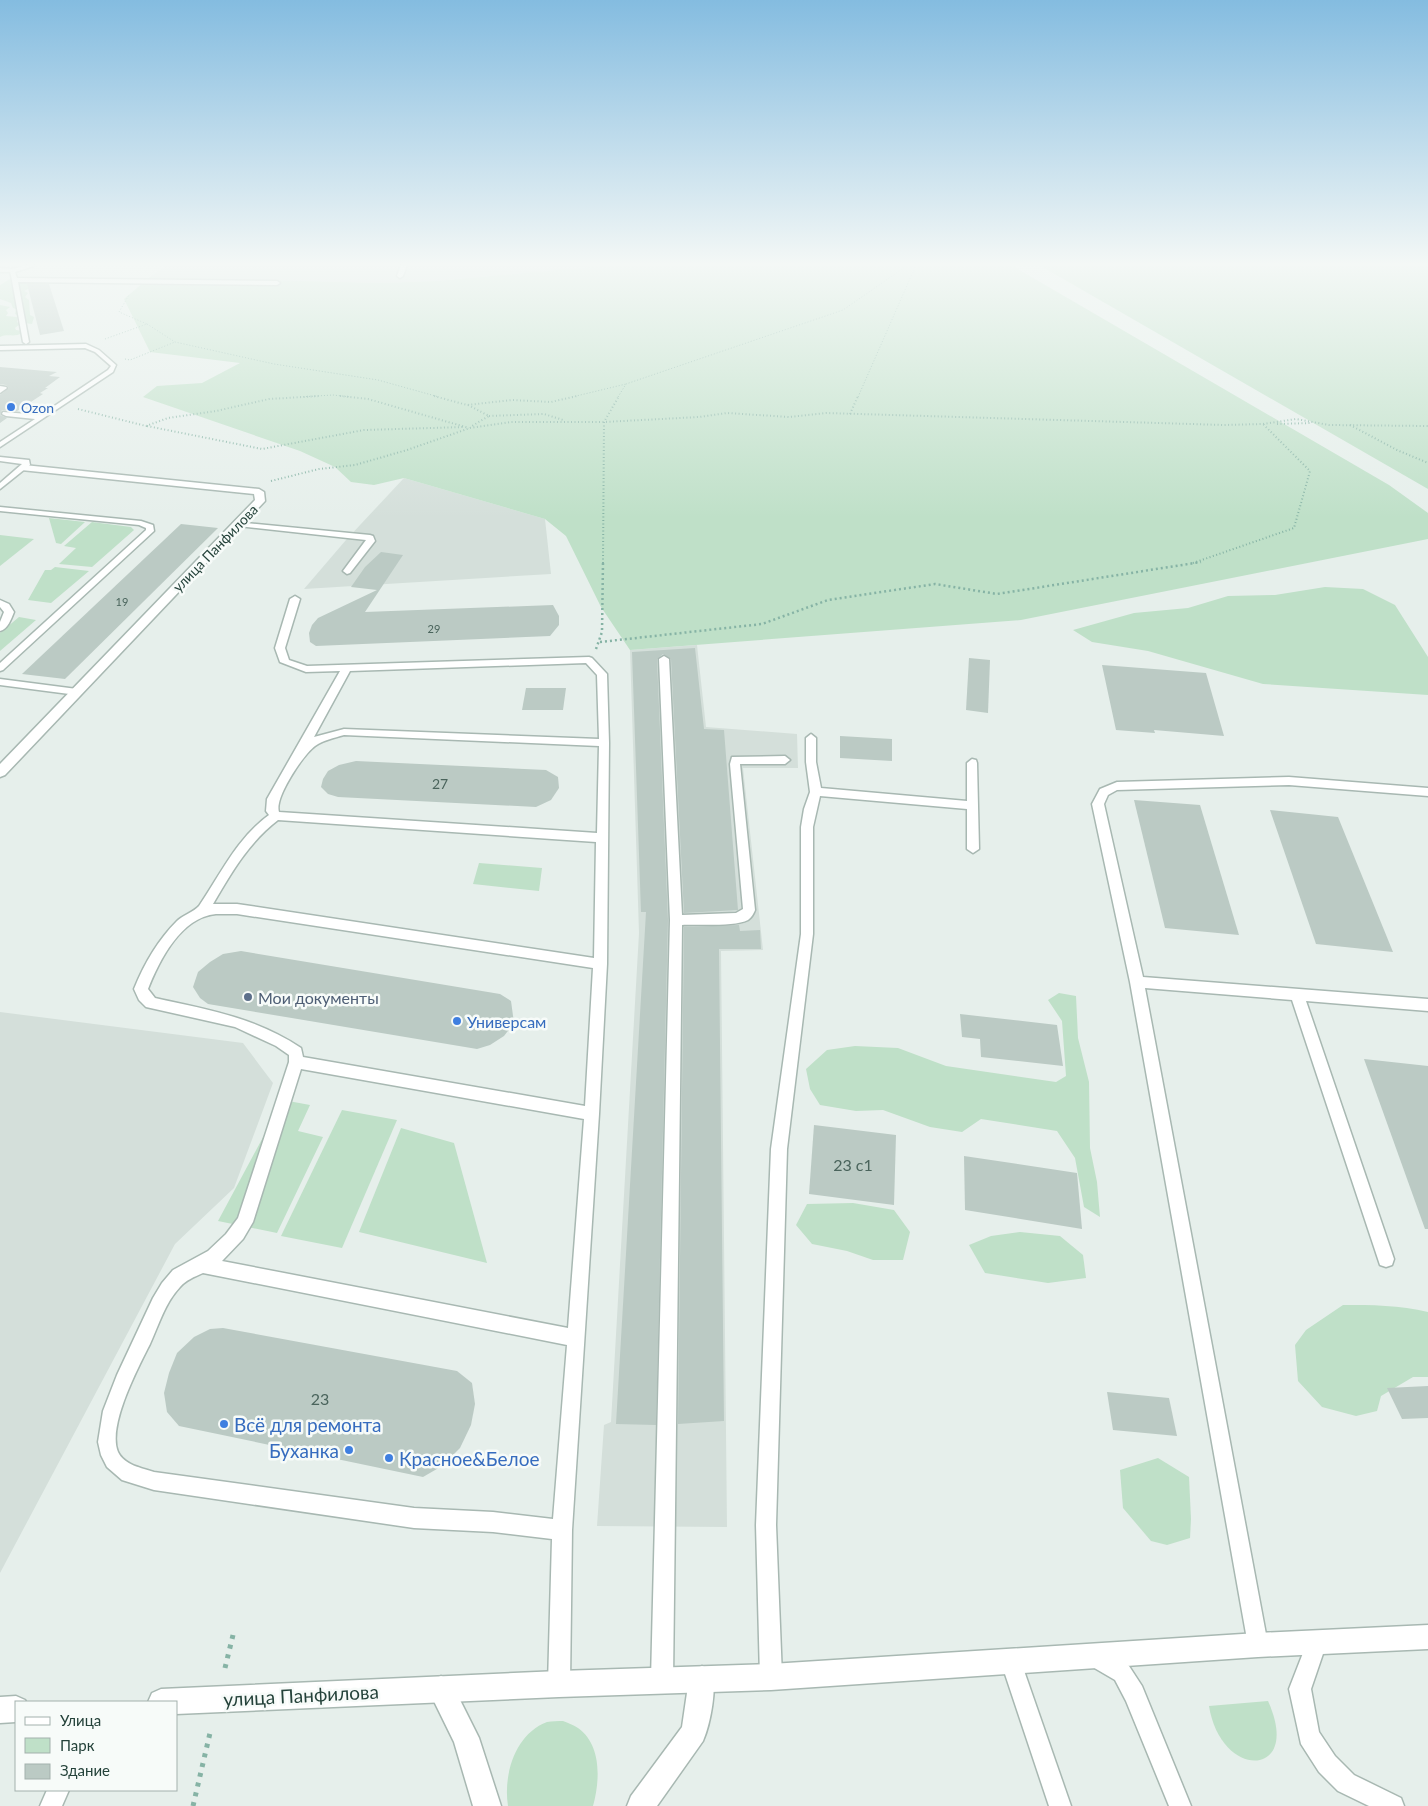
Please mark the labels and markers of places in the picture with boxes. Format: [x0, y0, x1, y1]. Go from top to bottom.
place label: Ozon [21, 399, 54, 416]
marker: Ozon [5, 401, 17, 413]
place label: Мои документы [258, 988, 379, 1007]
marker: Мои документы [242, 991, 254, 1003]
place label: Универсам [467, 1012, 546, 1031]
marker: Универсам [451, 1015, 463, 1027]
place label: Всё для ремонта [234, 1413, 382, 1436]
marker: Всё для ремонта [218, 1418, 230, 1430]
place label: Буханка [269, 1439, 339, 1462]
marker: Буханка [343, 1444, 355, 1456]
place label: Красное&Белое [399, 1447, 539, 1470]
marker: Красное&Белое [383, 1452, 395, 1464]

